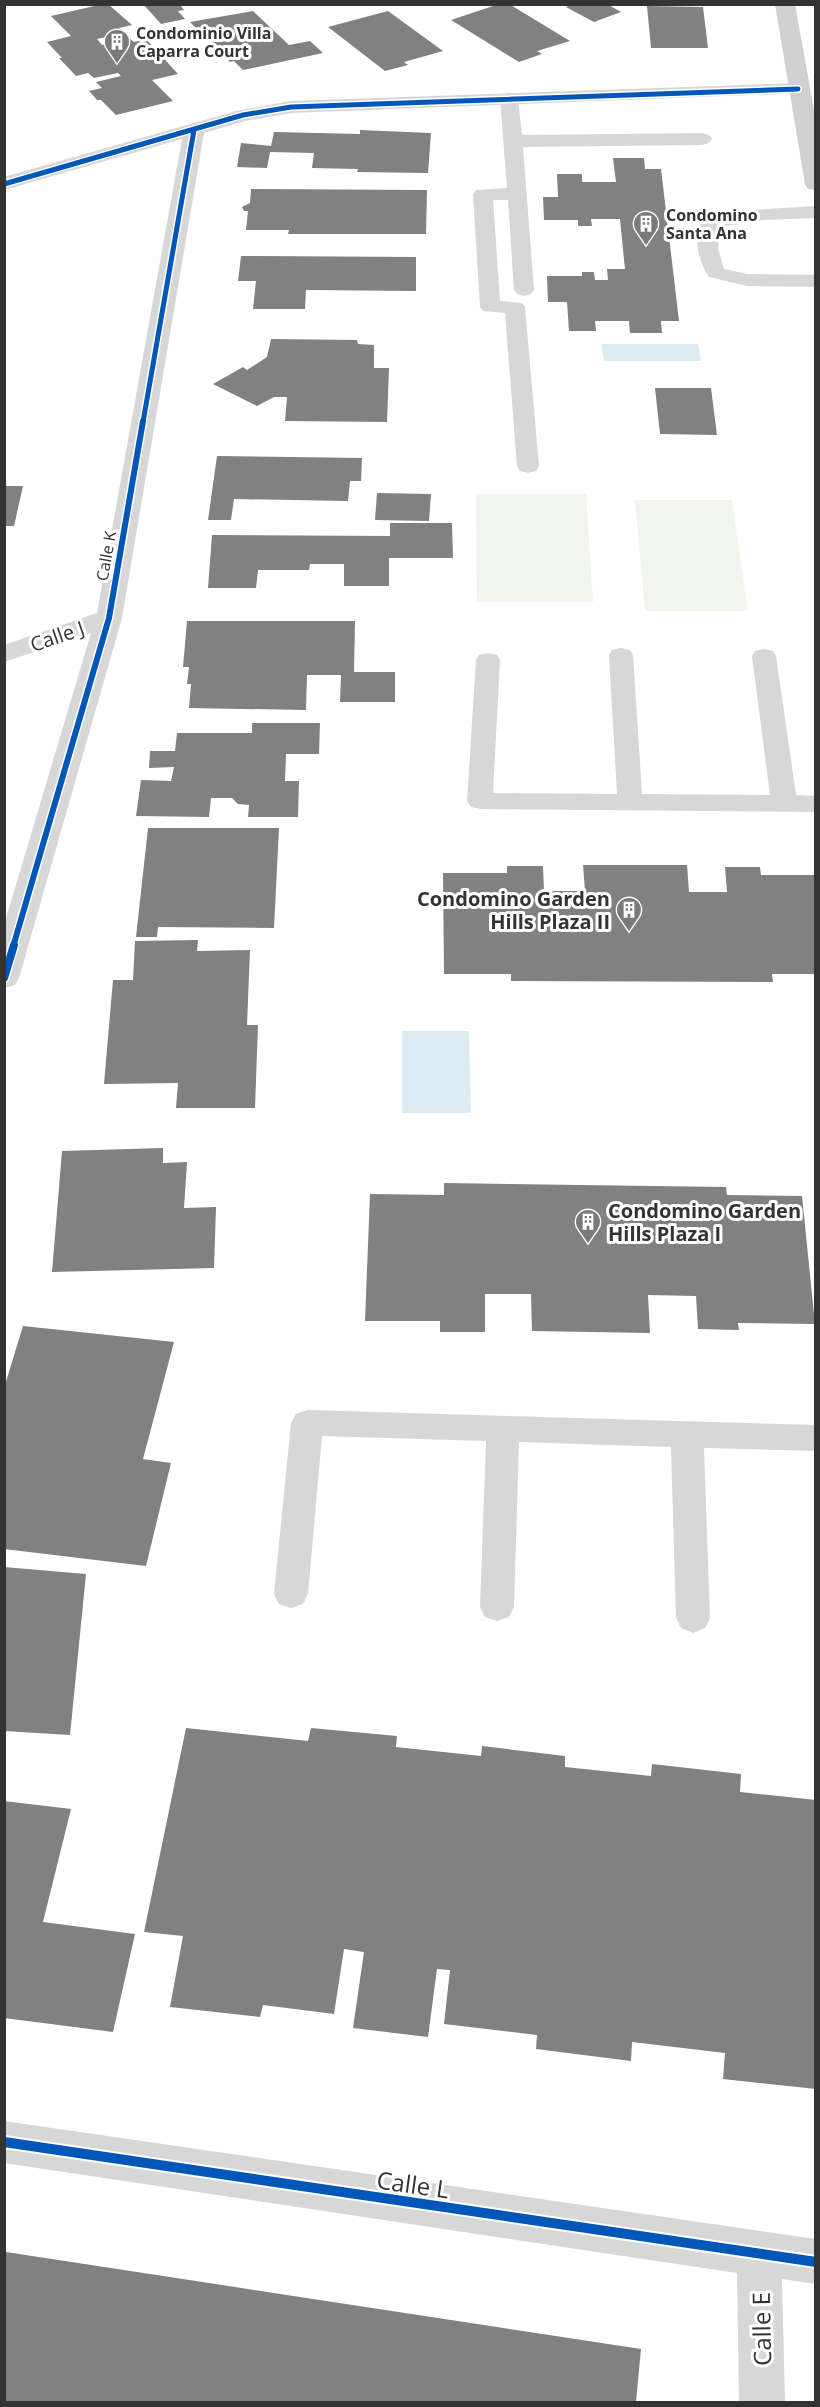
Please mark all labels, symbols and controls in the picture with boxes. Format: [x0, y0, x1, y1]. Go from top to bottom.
place label: Condominio Villa Caparra Court [136, 22, 271, 62]
building icon: Condominio Villa Caparra Court [102, 27, 132, 65]
place label: Condomino Santa Ana [666, 204, 758, 244]
building icon: Condomino Santa Ana [631, 209, 661, 247]
street label: Calle K [91, 529, 121, 583]
street label: Calle J [26, 614, 88, 658]
place label: Condomino Garden Hills Plaza II [417, 885, 610, 935]
building icon: Condomino Garden Hills Plaza II [614, 895, 644, 933]
place label: Condomino Garden Hills Plaza I [608, 1197, 801, 1247]
building icon: Condomino Garden Hills Plaza I [573, 1207, 603, 1245]
street label: Calle L [375, 2163, 451, 2205]
street label: Calle E [744, 2292, 778, 2366]

